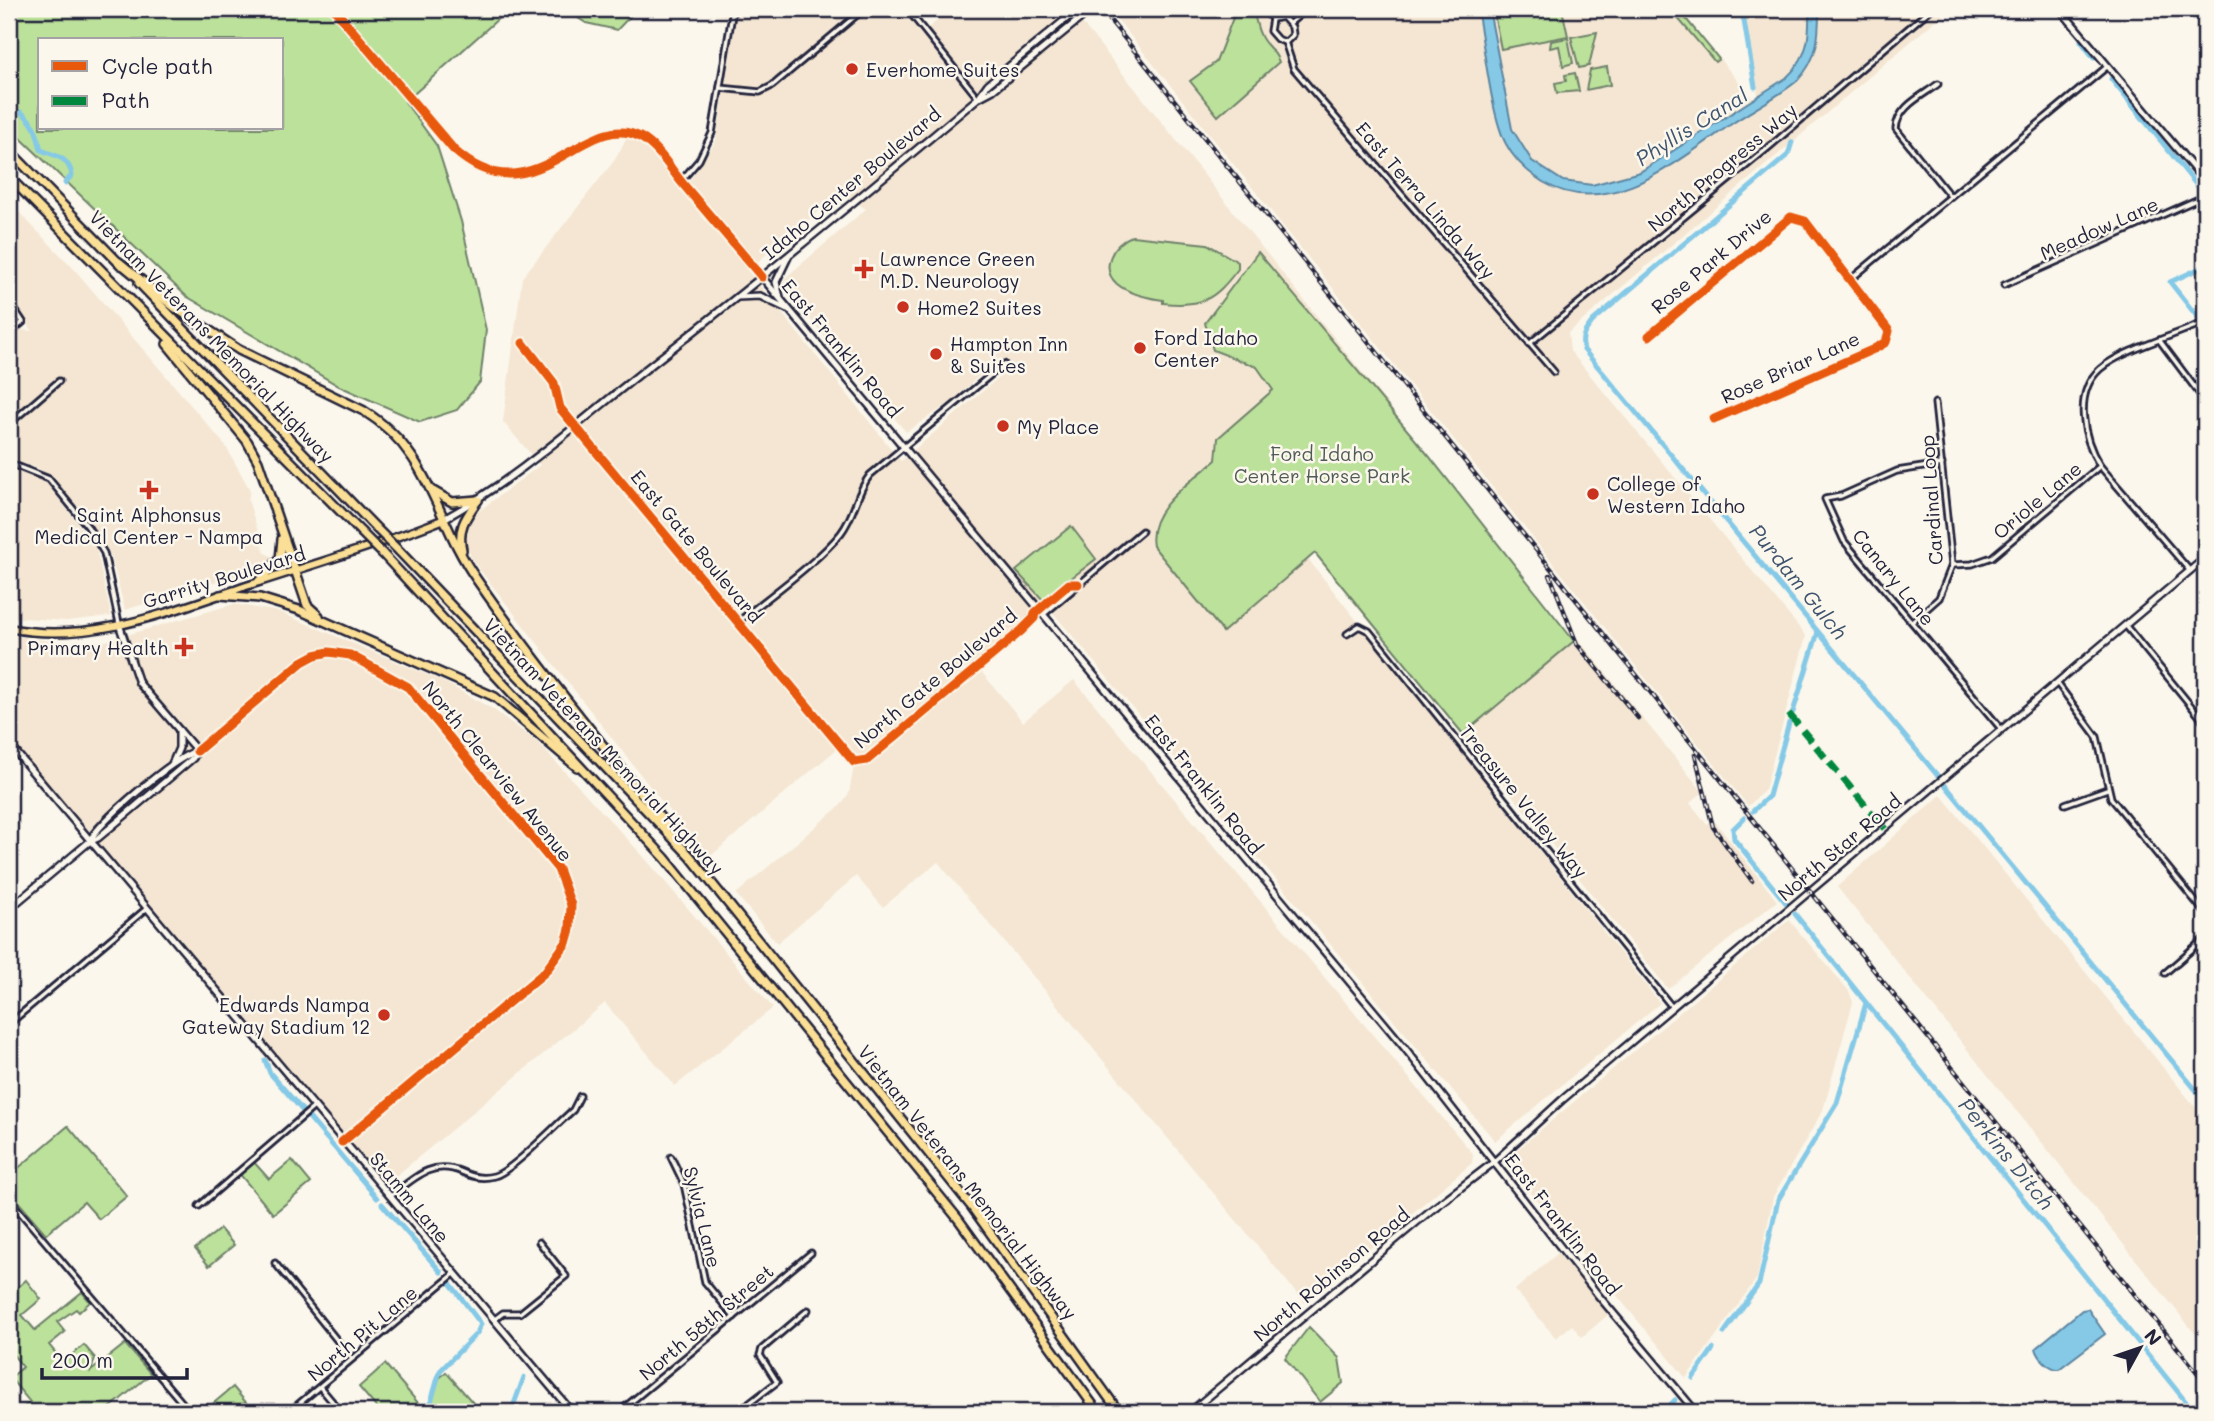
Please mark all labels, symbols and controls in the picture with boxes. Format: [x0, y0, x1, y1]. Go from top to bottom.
legend [38, 38, 284, 130]
text: Cycle path [102, 52, 212, 79]
place label: Everhome Suites [866, 57, 1019, 82]
marker: Everhome Suites [844, 61, 860, 77]
water label: Phyllis Canal [1630, 80, 1753, 171]
text: Path [102, 86, 149, 113]
street label: North Progress Way [1642, 97, 1802, 237]
street label: Idaho Center Boulevard [757, 101, 945, 265]
street label: East Terra Linda Way [1351, 116, 1501, 284]
street label: Meadow Lane [2036, 191, 2162, 265]
street label: Rose Park Drive [1646, 203, 1776, 319]
street label: Vietnam Veterans Memorial Highway [84, 204, 340, 468]
place label: Lawrence Green M.D. Neurology [880, 246, 1035, 293]
marker: Lawrence Green M.D. Neurology [854, 259, 874, 279]
street label: East Franklin Road [777, 273, 907, 423]
place label: Home2 Suites [917, 295, 1042, 320]
marker: Home2 Suites [895, 299, 911, 315]
place label: Ford Idaho Center [1154, 325, 1258, 372]
street label: Rose Briar Lane [1717, 325, 1863, 409]
place label: Hampton Inn & Suites [950, 331, 1068, 378]
marker: Ford Idaho Center [1132, 340, 1148, 356]
marker: Hampton Inn & Suites [928, 346, 944, 362]
place label: My Place [1017, 414, 1099, 439]
marker: My Place [995, 418, 1011, 434]
street label: Cardinal Loop [1914, 434, 1948, 566]
park label: Ford Idaho Center Horse Park [1234, 441, 1410, 488]
street label: Oriole Lane [1987, 456, 2087, 544]
street label: East Gate Boulevard [626, 464, 768, 628]
place label: College of Western Idaho [1607, 471, 1745, 518]
marker: Saint Alphonsus Medical Center - Nampa [139, 480, 159, 500]
marker: College of Western Idaho [1585, 486, 1601, 502]
place label: Saint Alphonsus Medical Center - Nampa [35, 502, 263, 549]
water label: Purdam Gulch [1744, 518, 1854, 644]
street label: Canary Lane [1847, 524, 1941, 630]
street label: Garrity Boulevard [140, 540, 308, 614]
street label: North Gate Boulevard [848, 602, 1022, 754]
street label: Vietnam Veterans Memorial Highway [478, 612, 730, 880]
place label: Primary Health [28, 635, 168, 660]
marker: Primary Health [174, 637, 194, 657]
street label: North Clearview Avenue [417, 675, 579, 867]
street label: East Franklin Road [1140, 709, 1268, 859]
street label: Treasure Valley Way [1454, 719, 1594, 883]
street label: North Star Road [1772, 788, 1906, 906]
place label: Edwards Nampa Gateway Stadium 12 [182, 992, 370, 1039]
marker: Edwards Nampa Gateway Stadium 12 [376, 1007, 392, 1023]
street label: Vietnam Veterans Memorial Highway [853, 1040, 1083, 1324]
water label: Perkins Ditch [1953, 1091, 2061, 1215]
street label: Stamm Lane [365, 1146, 455, 1248]
street label: East Franklin Road [1500, 1148, 1626, 1300]
street label: Sylvia Lane [678, 1164, 728, 1270]
street label: North Robinson Road [1248, 1201, 1414, 1347]
street label: North 58th Street [634, 1258, 778, 1386]
street label: North Pit Lane [302, 1280, 422, 1386]
north arrow [2106, 1312, 2176, 1382]
text: N [2139, 1323, 2168, 1350]
scale bar [42, 1337, 187, 1381]
text: 200 m [52, 1346, 113, 1373]

